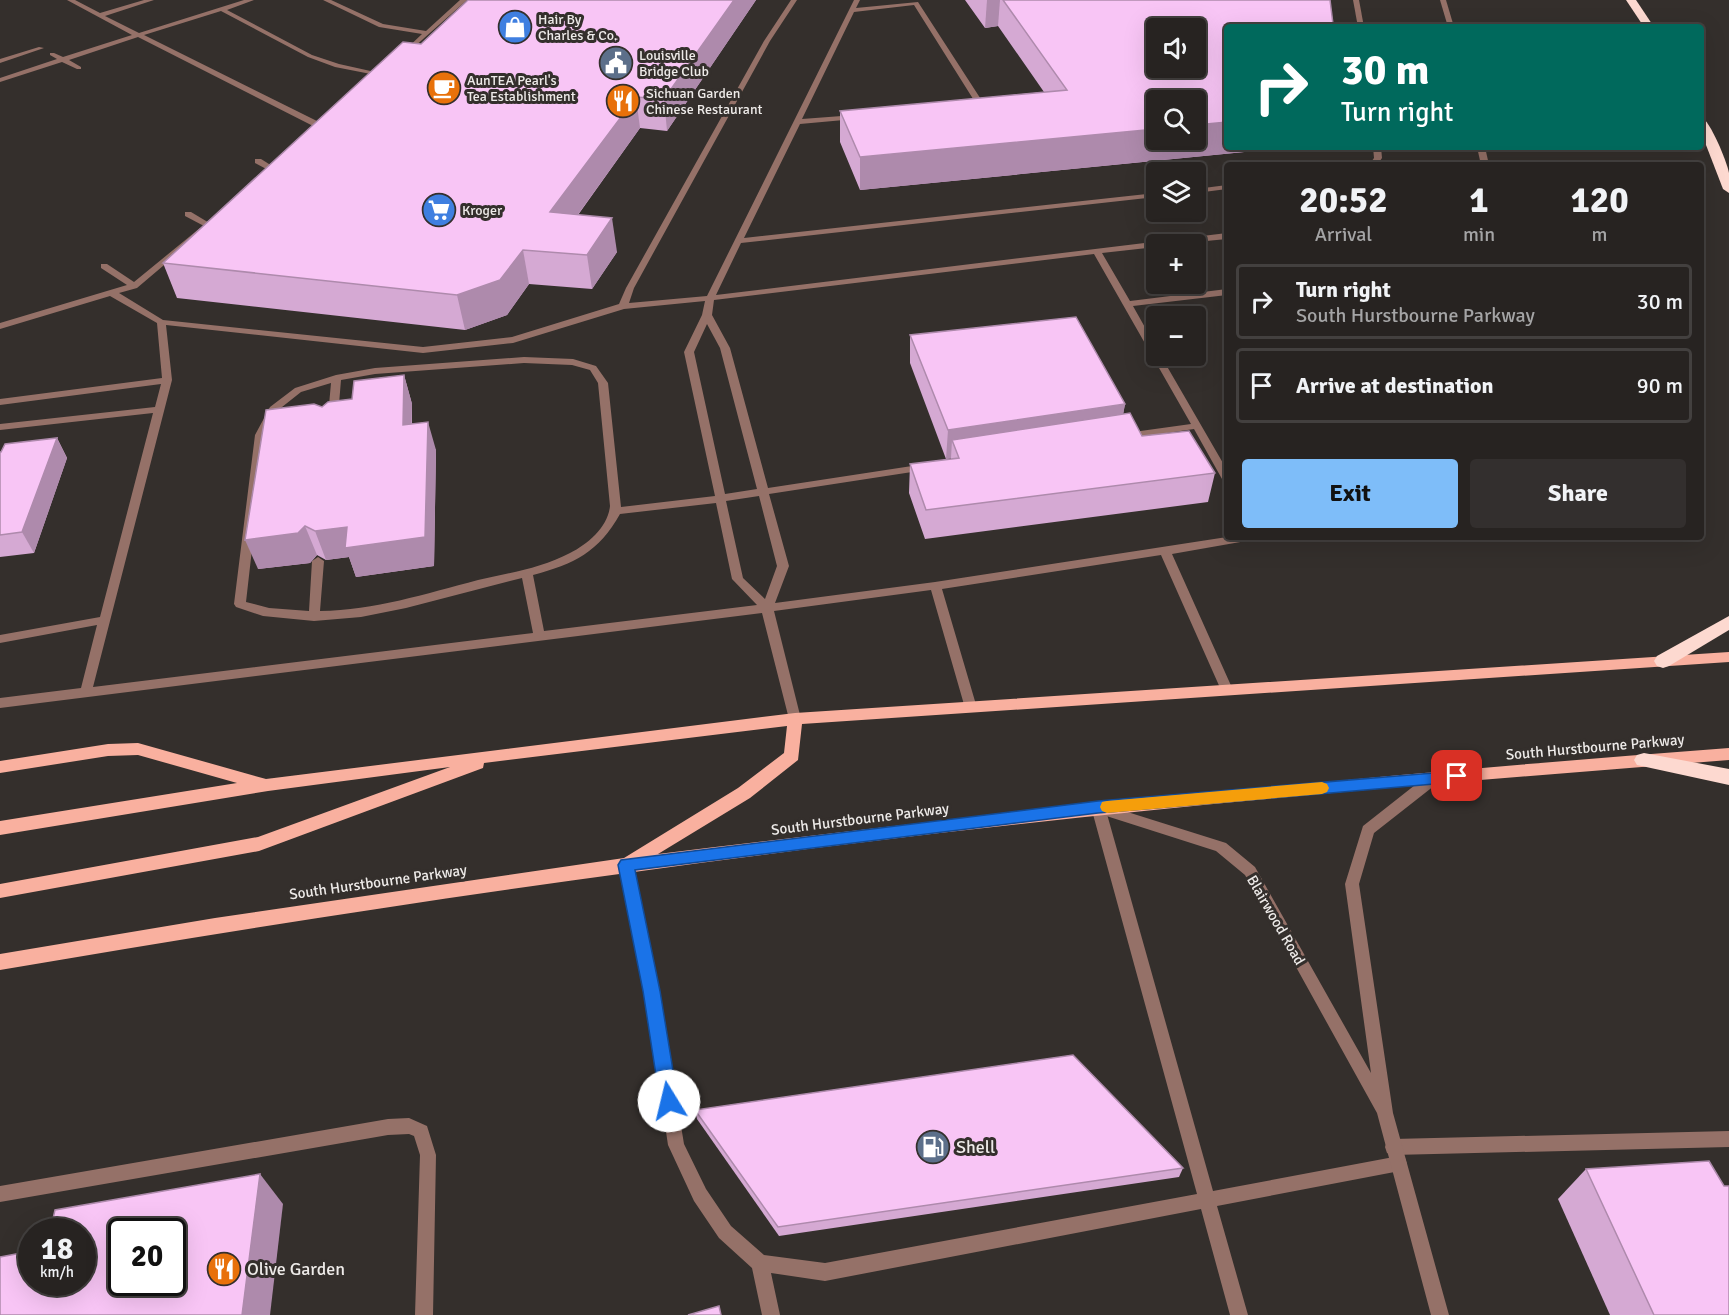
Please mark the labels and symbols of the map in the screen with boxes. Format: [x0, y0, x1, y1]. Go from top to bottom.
shop icon: Hair By Charles & Co. [497, 9, 533, 45]
place label: Hair By Charles & Co. [538, 11, 617, 44]
public building icon: Louisville Bridge Club [598, 45, 634, 81]
place label: Louisville Bridge Club [639, 47, 709, 80]
cafe icon: AunTEA Pearl's Tea Establishment [426, 70, 462, 106]
place label: AunTEA Pearl's Tea Establishment [467, 72, 576, 105]
restaurant icon: Sichuan Garden Chinese Restaurant [605, 83, 641, 119]
place label: Sichuan Garden Chinese Restaurant [646, 85, 763, 118]
supermarket icon: Kroger [421, 192, 457, 228]
place label: Kroger [462, 202, 503, 219]
street label: South Hurstbourne Parkway [1505, 730, 1685, 764]
pin [1431, 750, 1482, 801]
street label: South Hurstbourne Parkway [770, 799, 950, 839]
street label: South Hurstbourne Parkway [288, 861, 468, 903]
street label: Blairwood Road [1243, 872, 1309, 968]
position arrow [637, 1069, 701, 1133]
fuel station icon: Shell [915, 1129, 951, 1165]
place label: Shell [956, 1136, 995, 1158]
speed limit sign: 20 [108, 1218, 186, 1296]
restaurant icon: Olive Garden [206, 1251, 242, 1287]
place label: Olive Garden [247, 1258, 345, 1280]

